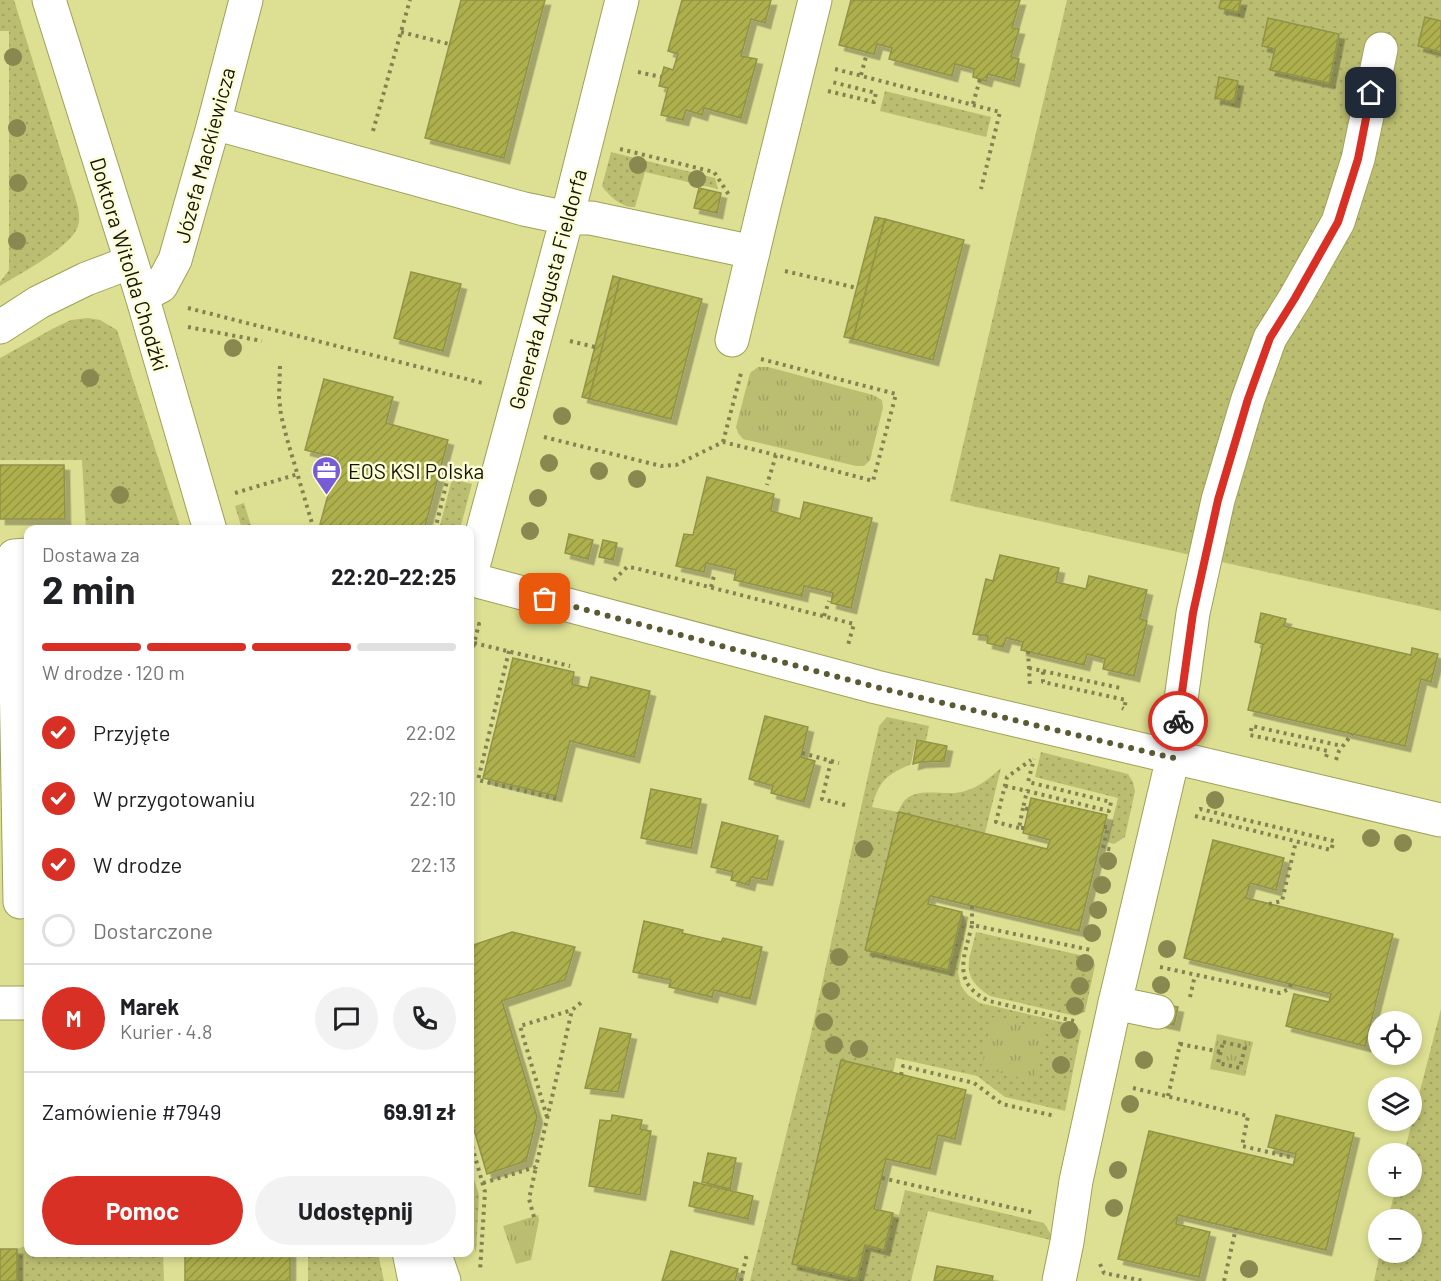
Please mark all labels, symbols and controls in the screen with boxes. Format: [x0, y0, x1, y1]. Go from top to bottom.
street label: Józefa Mackiewicza [169, 64, 239, 246]
pin [1345, 67, 1396, 118]
icon: home [1354, 76, 1387, 109]
street label: Doktora Witolda Chodźki [86, 154, 174, 374]
street label: Generała Augusta Fieldorfa [503, 166, 591, 412]
office icon: EOS KSI Polska [311, 454, 343, 496]
place label: EOS KSI Polska [348, 458, 484, 483]
text: Dostawa za [42, 542, 140, 566]
text: 22:20–22:25 [331, 563, 456, 589]
text: 2 min [42, 565, 135, 612]
pin [519, 573, 570, 624]
icon: bag [528, 582, 561, 615]
text: W drodze · 120 m [42, 660, 185, 684]
courier [1148, 691, 1208, 751]
icon: bike [1162, 705, 1195, 738]
icon: check [42, 716, 75, 749]
text: Przyjęte [93, 719, 170, 745]
text: 22:02 [406, 720, 456, 744]
icon: check [42, 782, 75, 815]
text: W przygotowaniu [93, 785, 255, 811]
text: 22:10 [409, 786, 456, 810]
icon: check [42, 848, 75, 881]
text: W drodze [93, 851, 182, 877]
text: 22:13 [410, 852, 456, 876]
text: Dostarczone [93, 917, 213, 943]
button: chat [315, 987, 378, 1050]
button: phone [393, 987, 456, 1050]
text: Marek [120, 993, 179, 1019]
text: M [66, 1005, 81, 1031]
map controls [1368, 1011, 1422, 1263]
button: locate [1368, 1011, 1422, 1065]
text: Kurier · 4.8 [120, 1019, 212, 1043]
button: layers [1368, 1077, 1422, 1131]
text: Zamówienie #7949 [42, 1098, 221, 1124]
text: 69.91 zł [383, 1098, 456, 1124]
button: + [1368, 1143, 1422, 1197]
button: Pomoc [42, 1176, 243, 1245]
button: Udostępnij [255, 1176, 456, 1245]
button: − [1368, 1209, 1422, 1263]

